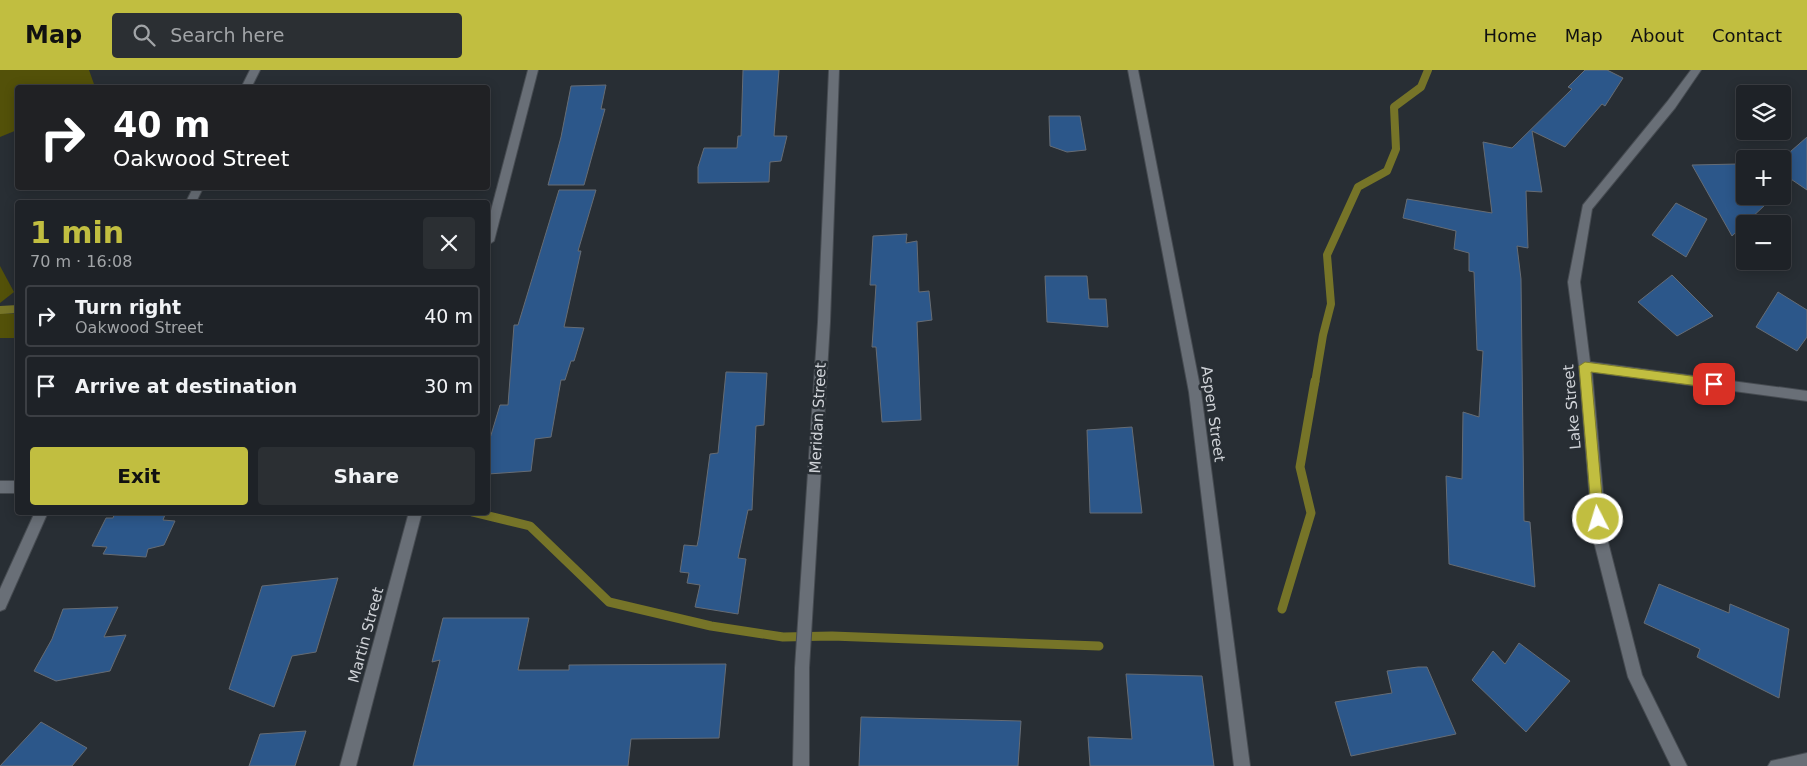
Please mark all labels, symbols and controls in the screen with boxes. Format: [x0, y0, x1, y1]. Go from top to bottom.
search box [112, 13, 462, 58]
text: Map [25, 21, 82, 49]
icon: search [130, 21, 158, 49]
text: Search here [170, 24, 284, 46]
text: Home [1484, 25, 1537, 46]
text: Map [1565, 25, 1603, 46]
text: About [1631, 25, 1684, 46]
text: Contact [1712, 25, 1782, 46]
map controls [1736, 85, 1791, 270]
button: layers [1736, 85, 1791, 140]
icon: right [30, 105, 95, 170]
text: 40 m [113, 105, 210, 145]
text: Oakwood Street [113, 146, 289, 171]
button: + [1736, 150, 1791, 205]
text: 1 min [30, 215, 124, 250]
button: − [1736, 215, 1791, 270]
button: close [423, 217, 475, 269]
text: 70 m · 16:08 [30, 252, 132, 271]
text: Turn right [75, 296, 181, 318]
icon: right [32, 302, 60, 330]
text: 40 m [424, 305, 473, 327]
text: Oakwood Street [75, 318, 203, 337]
street label: Meridan Street [806, 362, 830, 474]
pin [1693, 363, 1735, 405]
street label: Lake Street [1559, 364, 1585, 450]
street label: Aspen Street [1197, 365, 1229, 463]
icon: arrive [1700, 370, 1728, 398]
icon: arrive [32, 372, 60, 400]
text: Arrive at destination [75, 375, 297, 397]
text: 30 m [424, 375, 473, 397]
button: Exit [30, 447, 248, 505]
button: Share [258, 447, 475, 505]
position arrow [1571, 492, 1623, 544]
street label: Martin Street [345, 585, 387, 685]

